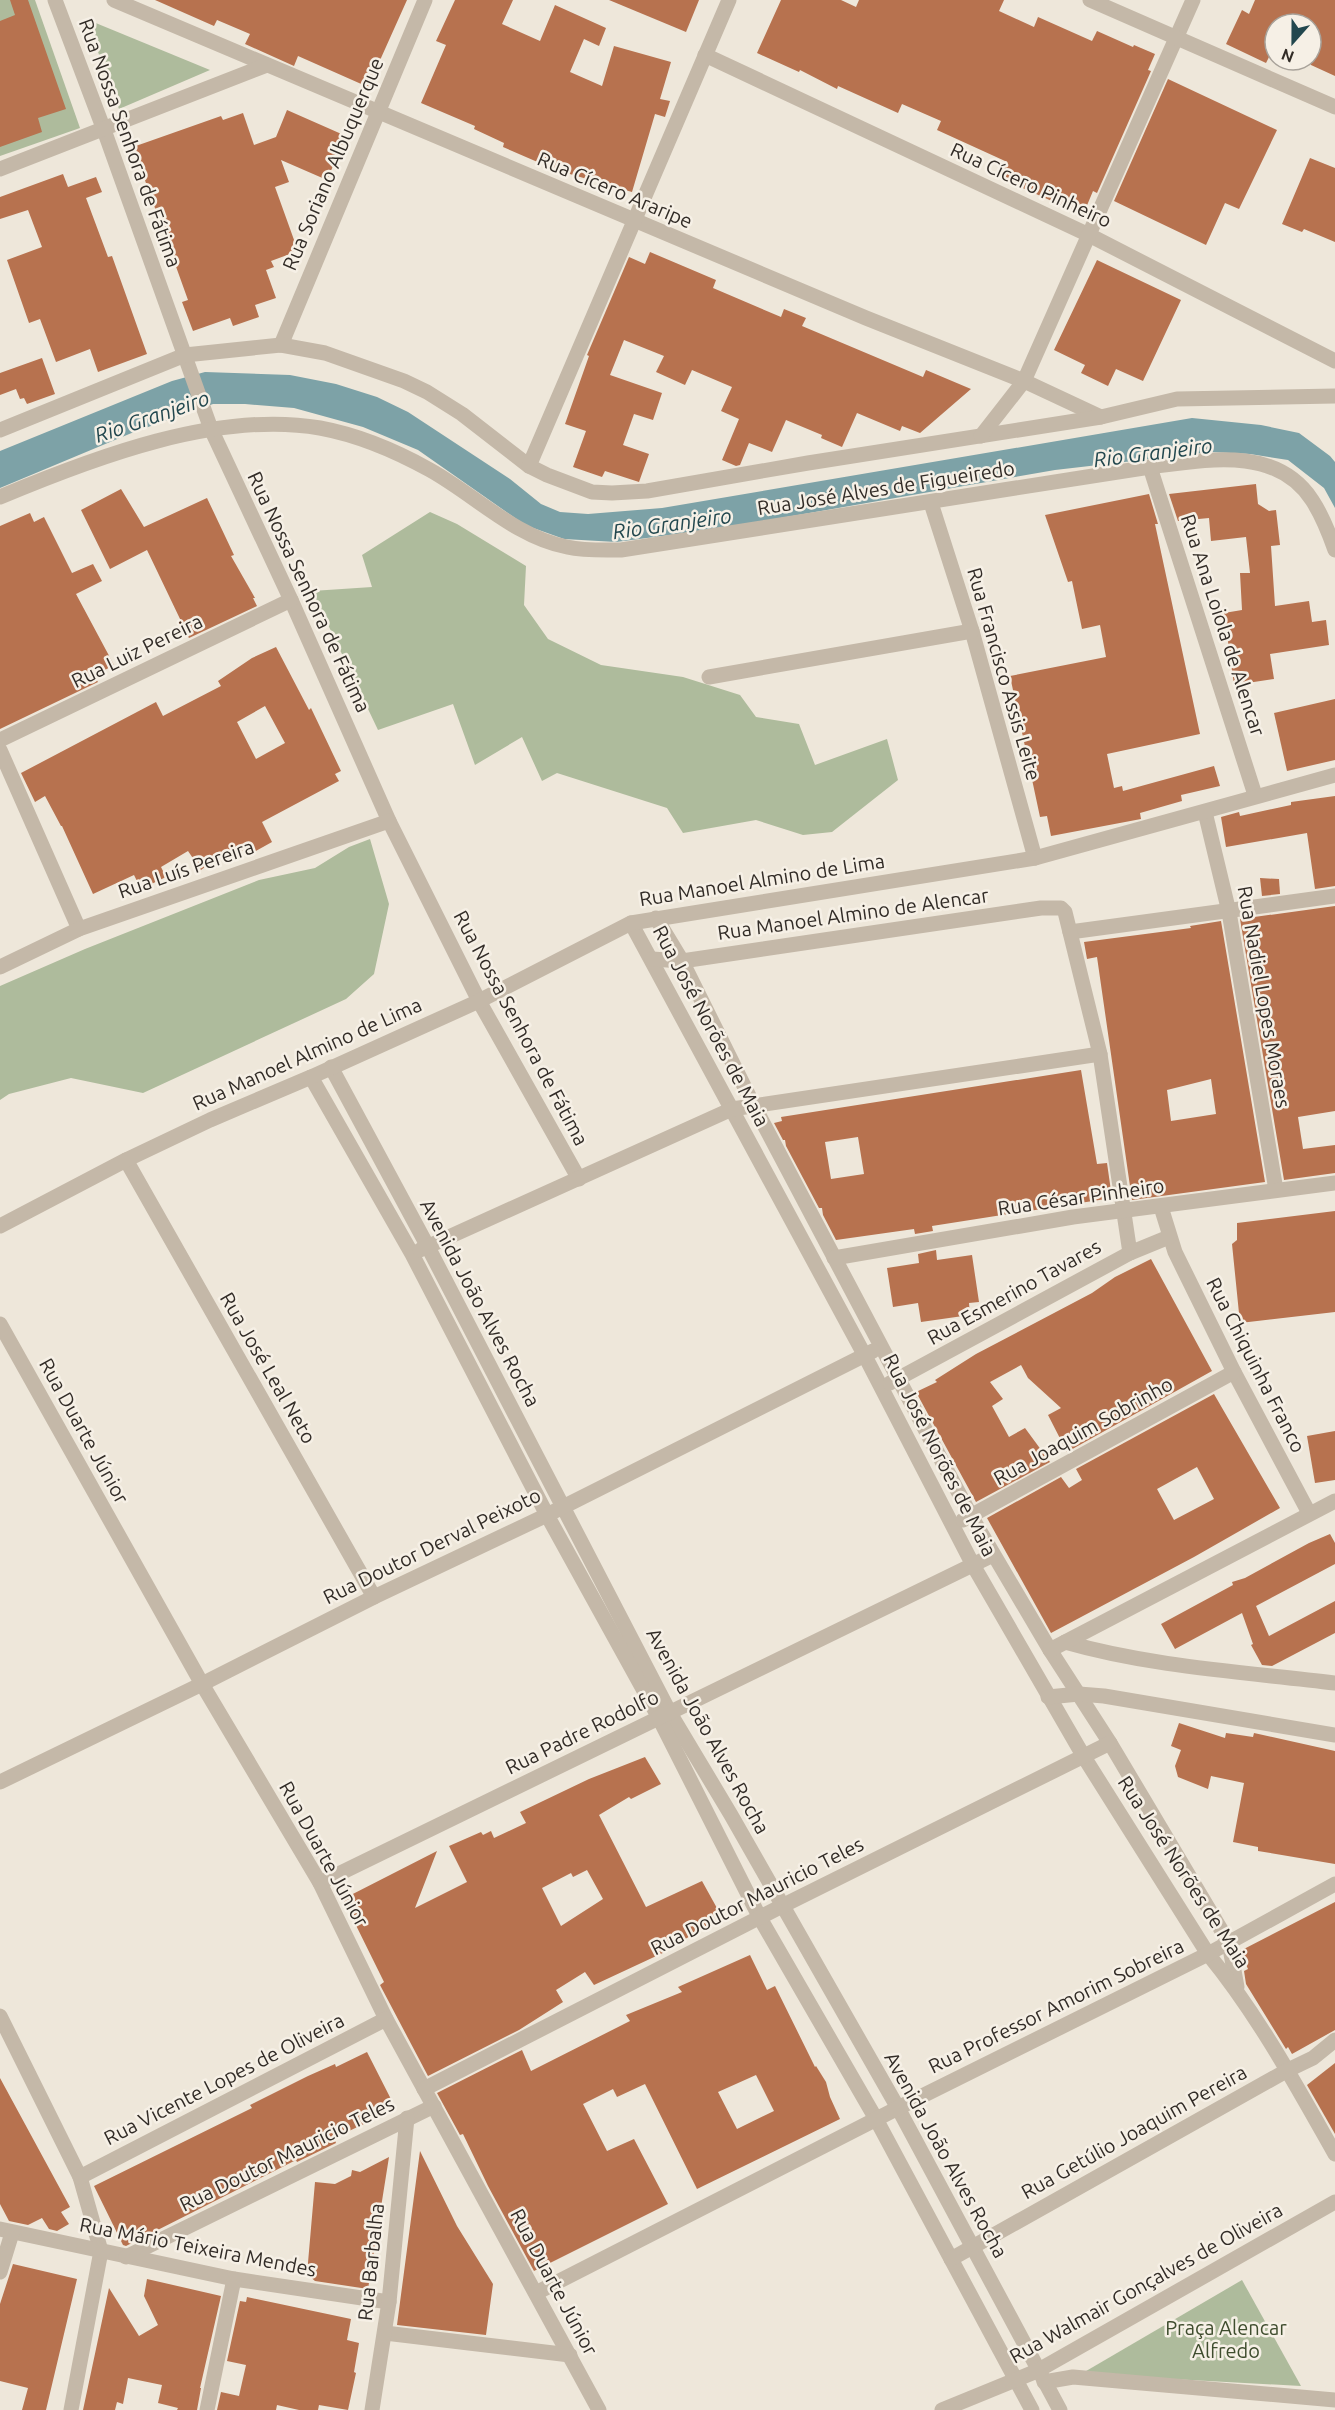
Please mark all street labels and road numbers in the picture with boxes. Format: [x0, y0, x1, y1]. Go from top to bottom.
street label: Rua Nossa Senhora de Fátima [75, 15, 186, 270]
street label: Rua Soriano Albuquerque [277, 54, 388, 274]
street label: Rua Cícero Pinheiro [947, 137, 1115, 232]
street label: Rua Cícero Araripe [534, 147, 696, 233]
street label: Rua José Alves de Figueiredo [756, 456, 1016, 519]
street label: Rua Nossa Senhora de Fátima [243, 468, 375, 716]
street label: Rua Ana Loiola de Alencar [1177, 511, 1270, 739]
street label: Rua Francisco Assis Leite [963, 565, 1046, 783]
street label: Rua Luiz Pereira [68, 609, 206, 692]
street label: Rua Luís Pereira [115, 834, 257, 903]
street label: Rua Manoel Almino de Lima [637, 849, 886, 910]
street label: Rua Manoel Almino de Alencar [716, 883, 990, 944]
street label: Rua Nadiel Lopes Moraes [1234, 884, 1295, 1110]
street label: Rua Nossa Senhora de Fátima [450, 906, 593, 1149]
street label: Rua José Norões de Maia [649, 921, 774, 1130]
street label: Rua Manoel Almino de Lima [189, 993, 425, 1115]
street label: Rua César Pinheiro [996, 1173, 1166, 1220]
street label: Avenida João Alves Rocha [416, 1195, 545, 1411]
street label: Rua Esmerino Tavares [923, 1234, 1105, 1349]
street label: Rua Chiquinha Franco [1202, 1273, 1311, 1456]
street label: Rua José Leal Neto [216, 1288, 321, 1447]
street label: Rua José Norões de Maia [879, 1350, 1002, 1560]
street label: Rua Duarte Júnior [35, 1354, 134, 1508]
street label: Rua Joaquim Sobrinho [989, 1372, 1176, 1489]
street label: Rua Doutor Derval Peixoto [319, 1483, 544, 1608]
street label: Avenida João Alves Rocha [642, 1624, 775, 1838]
street label: Rua Padre Rodolfo [501, 1684, 662, 1779]
street label: Rua José Norões de Maia [1114, 1771, 1255, 1972]
street label: Rua Duarte Júnior [275, 1777, 374, 1931]
street label: Rua Doutor Mauricio Teles [647, 1832, 867, 1959]
street label: Rua Professor Amorim Sobreira [924, 1934, 1187, 2078]
street label: Rua Vicente Lopes de Oliveira [100, 2008, 348, 2149]
street label: Avenida João Alves Rocha [880, 2048, 1013, 2262]
street label: Rua Getúlio Joaquim Pereira [1017, 2060, 1251, 2203]
street label: Rua Doutor Mauricio Teles [176, 2092, 398, 2216]
street label: Rua Walmair Gonçalves de Oliveira [1005, 2198, 1286, 2367]
street label: Rua Barbalha [353, 2202, 388, 2322]
street label: Rua Duarte Júnior [506, 2205, 603, 2359]
street label: Rua Mário Teixeira Mendes [78, 2212, 318, 2281]

